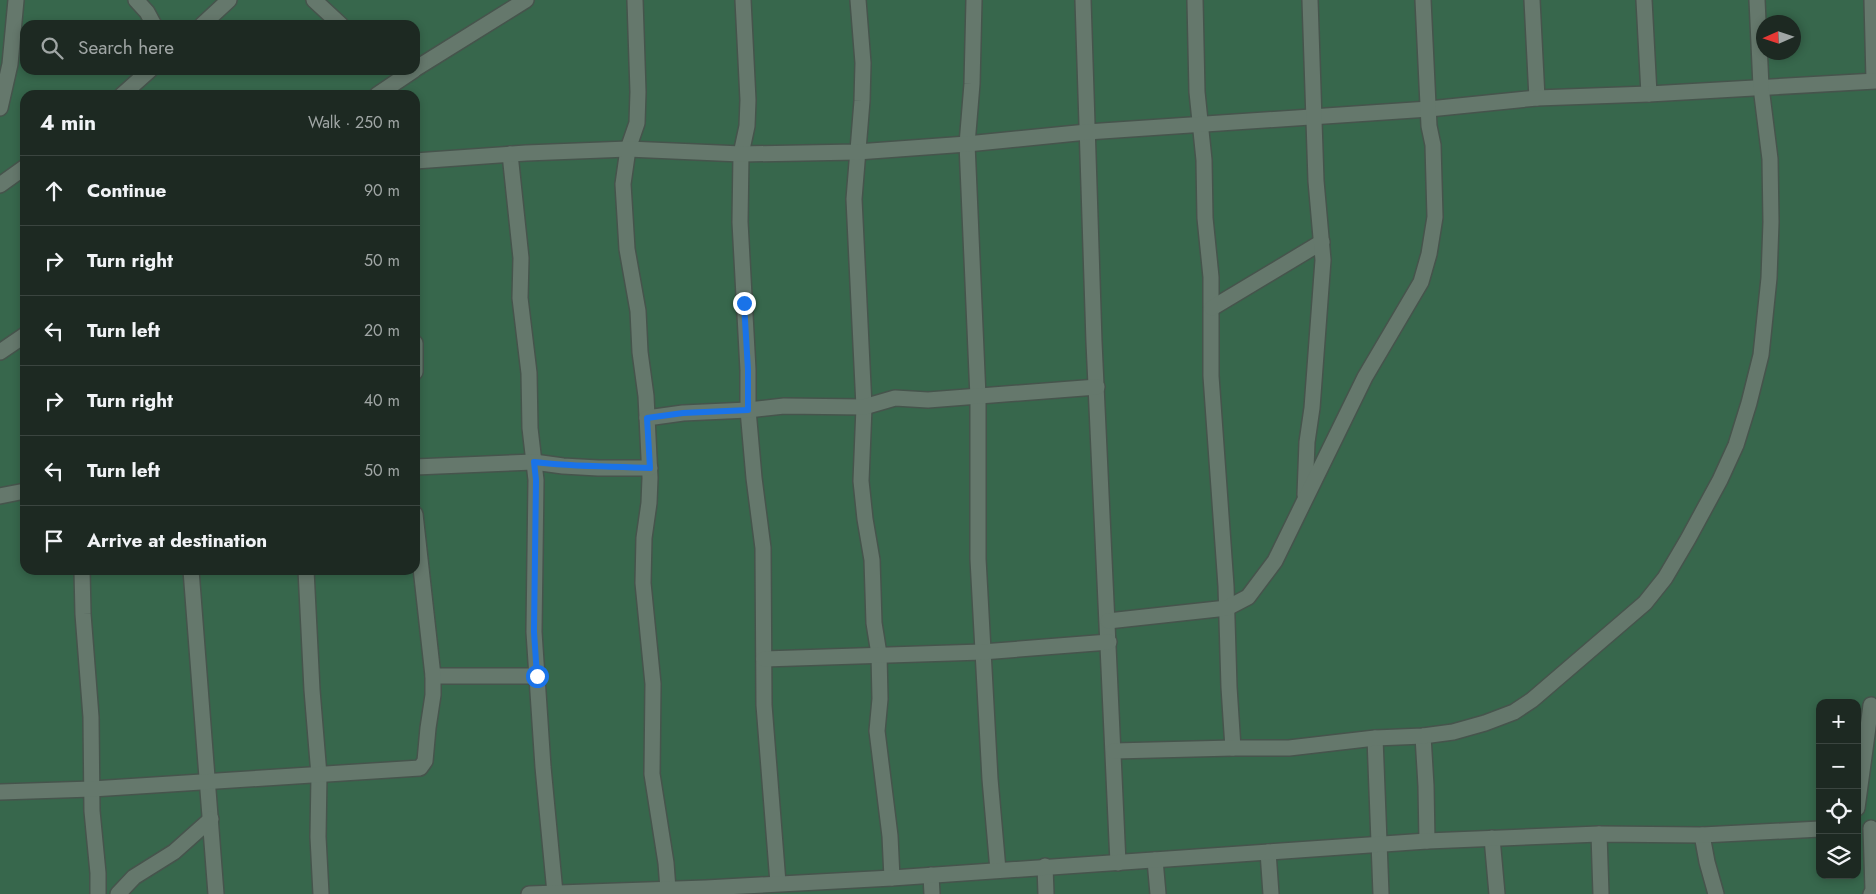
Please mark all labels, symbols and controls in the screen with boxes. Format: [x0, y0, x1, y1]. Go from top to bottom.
north arrow [1756, 15, 1801, 60]
search box [20, 20, 420, 75]
icon: search [38, 34, 66, 62]
text: Search here [78, 34, 174, 61]
text: 4 min [40, 108, 96, 138]
text: Walk · 250 m [308, 111, 400, 134]
icon: ahead [40, 177, 68, 205]
text: Continue [87, 177, 166, 204]
text: 90 m [364, 179, 400, 202]
icon: right [40, 247, 68, 275]
text: Turn right [87, 247, 173, 274]
text: 50 m [364, 249, 400, 272]
route end [733, 292, 756, 315]
icon: left [40, 317, 68, 345]
text: Turn left [87, 317, 160, 344]
text: 20 m [364, 319, 400, 342]
icon: right [40, 387, 68, 415]
text: Turn right [87, 387, 173, 414]
text: 40 m [364, 389, 400, 412]
icon: left [40, 457, 68, 485]
text: Turn left [87, 457, 160, 484]
text: 50 m [364, 459, 400, 482]
icon: arrive [40, 527, 68, 555]
text: Arrive at destination [87, 527, 267, 554]
route start [526, 665, 549, 688]
map controls [1816, 699, 1861, 879]
button: + [1816, 699, 1861, 744]
button: − [1816, 744, 1861, 789]
button: locate [1816, 789, 1861, 834]
button: layers [1816, 834, 1861, 879]

